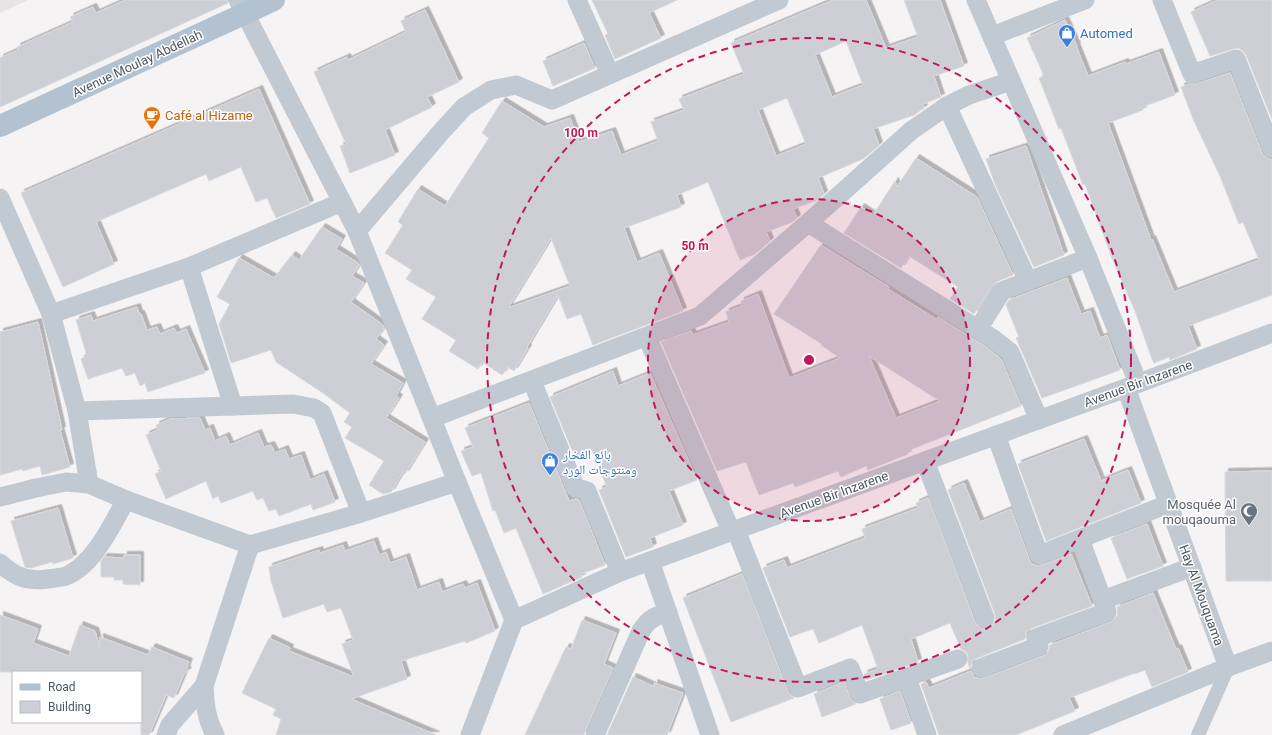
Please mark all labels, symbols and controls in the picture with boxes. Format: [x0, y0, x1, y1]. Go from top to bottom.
shop icon: Automed [1057, 23, 1077, 48]
place label: Automed [1080, 26, 1133, 41]
street label: Avenue Moulay Abdellah [70, 27, 205, 100]
cafe icon: Café al Hizame [142, 105, 162, 130]
place label: Café al Hizame [165, 108, 253, 123]
text: 100 m [564, 126, 598, 140]
text: 50 m [681, 239, 709, 253]
centre of rings [802, 353, 816, 367]
street label: Avenue Bir Inzarene [1082, 357, 1194, 410]
place label: بائع الفخار ومنتوجات الورد [562, 447, 637, 478]
shop icon: بائع الفخار ومنتوجات الورد [540, 451, 560, 476]
street label: Avenue Bir Inzarene [778, 468, 890, 521]
place label: Mosquée Al mouqaouma [1163, 497, 1236, 527]
mosque icon: Mosquée Al mouqaouma [1239, 501, 1259, 526]
street label: Hay Al Mouquama [1176, 543, 1227, 648]
legend [12, 671, 142, 723]
text: Road [48, 680, 76, 694]
text: Building [48, 700, 91, 714]

